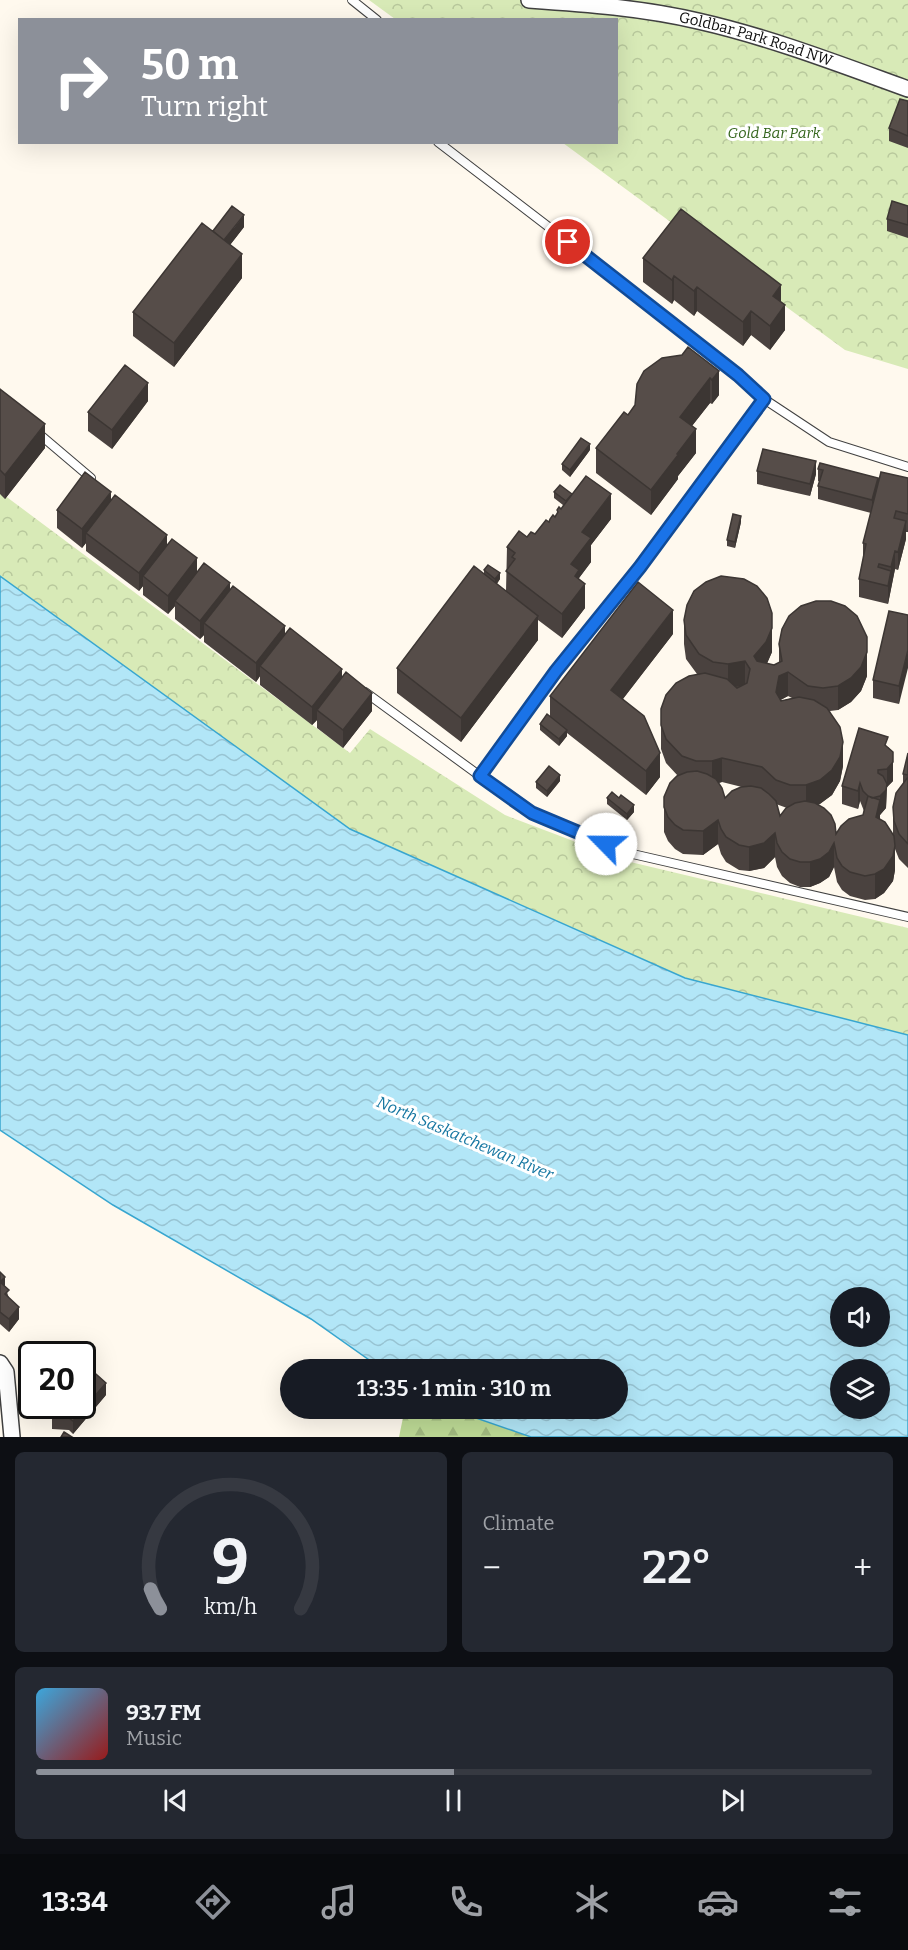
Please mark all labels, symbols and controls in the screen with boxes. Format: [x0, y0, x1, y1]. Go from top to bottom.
street label: Goldbar Park Road NW [677, 8, 836, 70]
text: 50 m [141, 40, 238, 90]
icon: right [42, 42, 120, 120]
text: Turn right [141, 91, 268, 123]
park label: Gold Bar Park [727, 124, 821, 142]
pin [542, 216, 593, 267]
icon: arrive [551, 225, 584, 258]
position arrow [574, 812, 638, 876]
water label: North Saskatchewan River [374, 1092, 557, 1184]
map controls [830, 1287, 890, 1419]
button: sound [830, 1287, 890, 1347]
speed limit sign: 20 [18, 1341, 96, 1419]
button: layers [830, 1359, 890, 1419]
text: 13:35 · 1 min · 310 m [357, 1375, 551, 1402]
text: Climate [483, 1511, 554, 1535]
text: 9 [212, 1525, 249, 1600]
text: 22° [642, 1541, 712, 1595]
text: − [483, 1548, 501, 1588]
text: + [853, 1548, 872, 1588]
text: km/h [204, 1594, 257, 1620]
text: 93.7 FM [126, 1699, 201, 1726]
text: Music [126, 1726, 182, 1750]
icon: previous [159, 1784, 192, 1817]
icon: pause [437, 1784, 470, 1817]
icon: next [716, 1784, 749, 1817]
icon: directions [192, 1881, 234, 1923]
icon: music [318, 1881, 360, 1923]
icon: phone [445, 1881, 487, 1923]
icon: climate [571, 1881, 613, 1923]
icon: car [697, 1881, 739, 1923]
icon: filters [824, 1881, 866, 1923]
text: 13:34 [42, 1886, 108, 1918]

